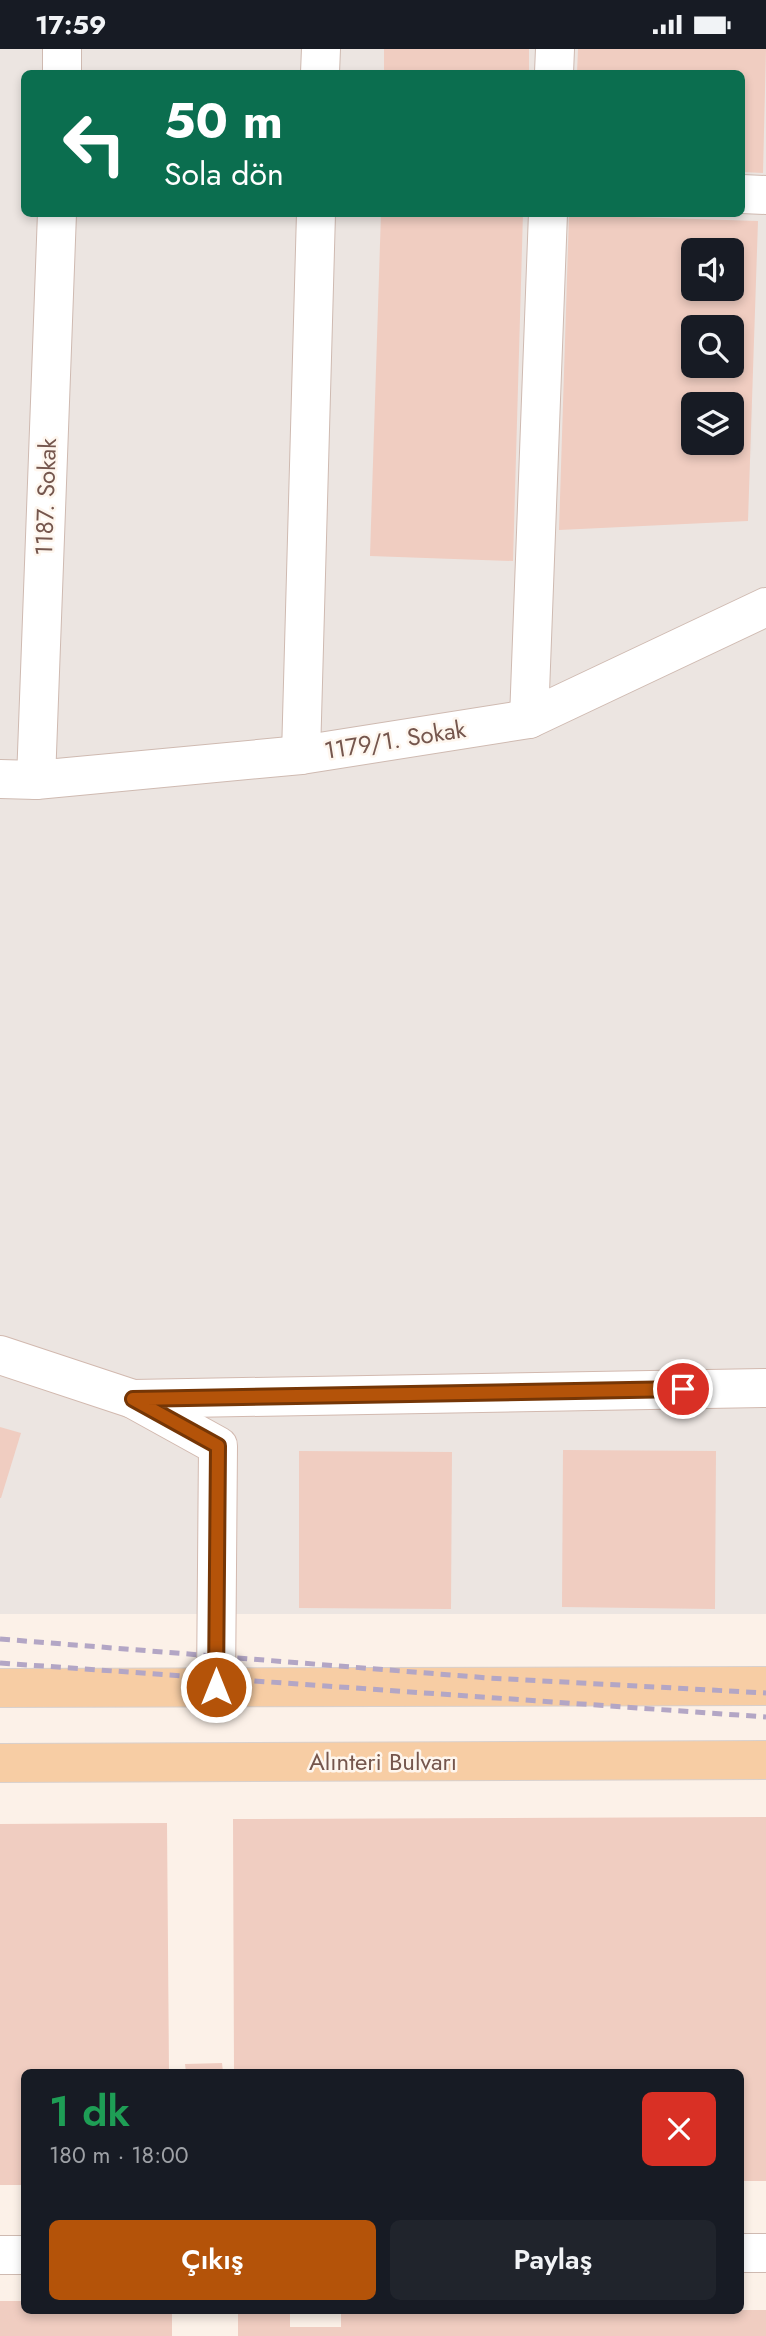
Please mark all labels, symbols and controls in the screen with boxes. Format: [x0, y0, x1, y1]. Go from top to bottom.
text: 17:59 [35, 6, 106, 44]
text: 50 m [164, 86, 283, 156]
icon: left [49, 98, 140, 189]
text: Sola dön [164, 151, 284, 197]
map controls [681, 238, 744, 455]
button: sound [681, 238, 744, 301]
button: search [681, 315, 744, 378]
button: layers [681, 392, 744, 455]
street label: 1187. Sokak [26, 437, 65, 556]
street label: 1179/1. Sokak [322, 711, 469, 768]
pin [653, 1359, 713, 1419]
icon: arrive [664, 1370, 702, 1408]
position arrow [179, 1650, 253, 1724]
street label: Alınteri Bulvarı [309, 1744, 457, 1779]
text: 1 dk [49, 2081, 130, 2142]
button: close [642, 2092, 716, 2166]
text: 180 m · 18:00 [49, 2138, 189, 2172]
button: Çıkış [49, 2220, 376, 2300]
button: Paylaş [390, 2220, 716, 2300]

